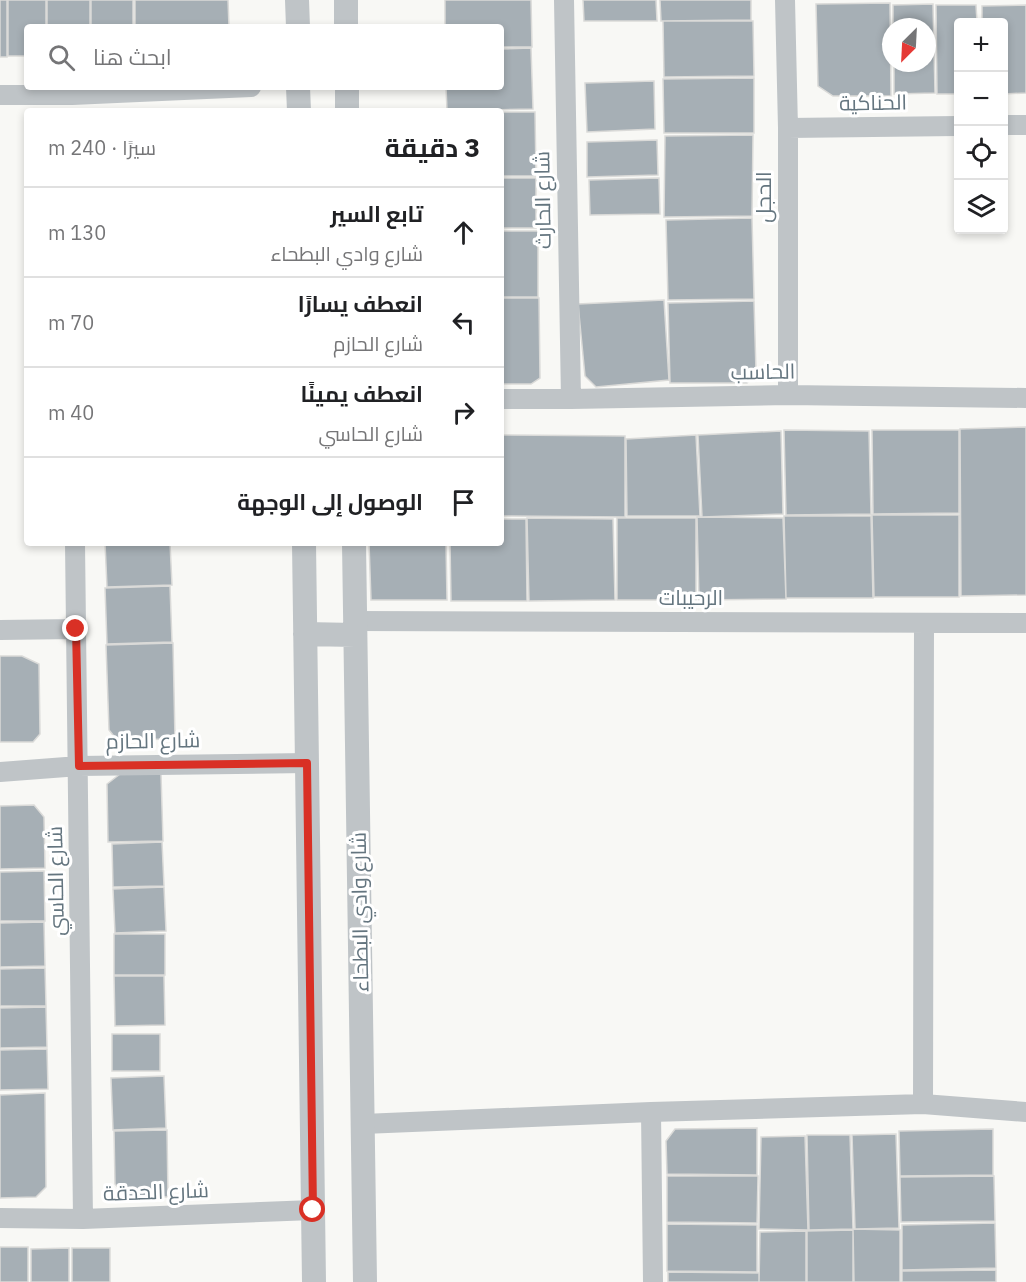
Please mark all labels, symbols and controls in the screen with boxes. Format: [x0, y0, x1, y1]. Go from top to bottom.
north arrow [882, 18, 936, 72]
map controls [954, 18, 1008, 234]
button: + [954, 18, 1008, 72]
search box [24, 24, 504, 90]
icon: search [45, 41, 78, 74]
text: ابحث هنا [93, 42, 172, 71]
button: − [954, 72, 1008, 126]
street label: الحناكية [839, 87, 907, 117]
button: locate [954, 126, 1008, 180]
text: 3 دقيقة [385, 130, 480, 164]
text: سيرًا · 240 m [48, 134, 156, 161]
street label: شارع الحارث [527, 151, 558, 249]
street label: الحجل [749, 171, 777, 223]
button: layers [954, 180, 1008, 234]
text: تابع السير [330, 199, 423, 228]
icon: ahead [447, 216, 480, 249]
text: 130 m [48, 219, 106, 246]
text: شارع وادي البطحاء [270, 240, 423, 267]
text: انعطف يسارًا [298, 289, 423, 318]
icon: left [447, 306, 480, 339]
text: 70 m [48, 309, 94, 336]
text: شارع الحازم [333, 330, 423, 357]
street label: الحاسب [730, 356, 796, 386]
text: انعطف يمينًا [301, 379, 423, 408]
icon: right [447, 396, 480, 429]
text: 40 m [48, 399, 94, 426]
text: شارع الحاسي [318, 420, 423, 447]
icon: arrive [447, 486, 480, 519]
text: الوصول إلى الوجهة [237, 487, 423, 516]
street label: الرحيبات [659, 583, 723, 611]
route end [62, 615, 88, 641]
street label: شارع الحازم [105, 725, 201, 756]
street label: شارع الحاسي [40, 826, 72, 936]
street label: شارع وادي البطحاء [344, 832, 377, 992]
street label: شارع الحدقة [103, 1175, 209, 1208]
route start [299, 1196, 325, 1222]

